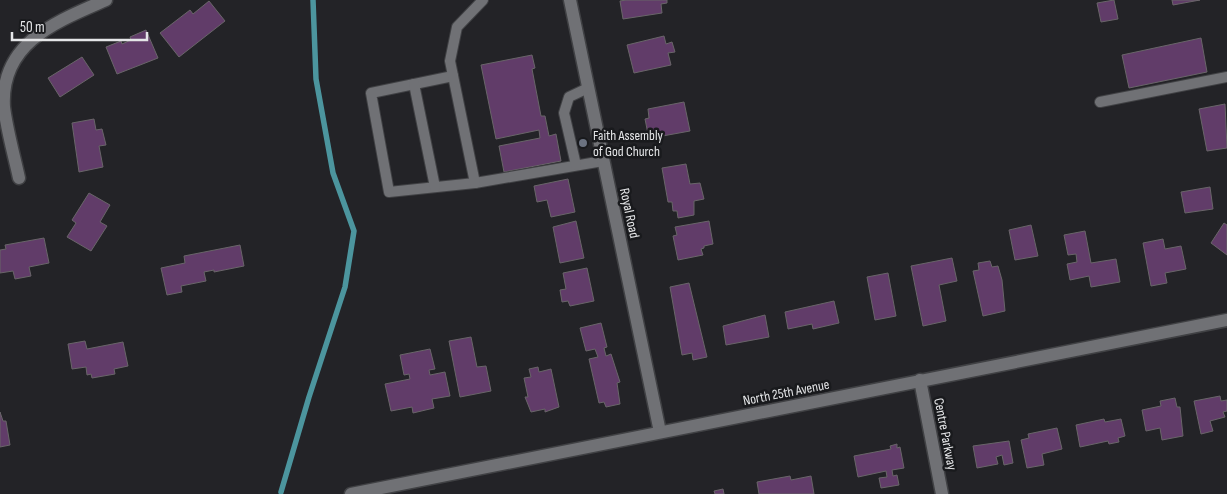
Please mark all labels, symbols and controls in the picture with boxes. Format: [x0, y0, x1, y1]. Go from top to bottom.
scale bar [12, 10, 148, 42]
text: 50 m [20, 18, 45, 37]
place label: Faith Assembly of God Church [593, 127, 663, 160]
marker: Faith Assembly of God Church [577, 137, 589, 149]
street label: Royal Road [616, 187, 643, 240]
street label: North 25th Avenue [741, 376, 831, 409]
street label: Centre Parkway [930, 397, 961, 472]

